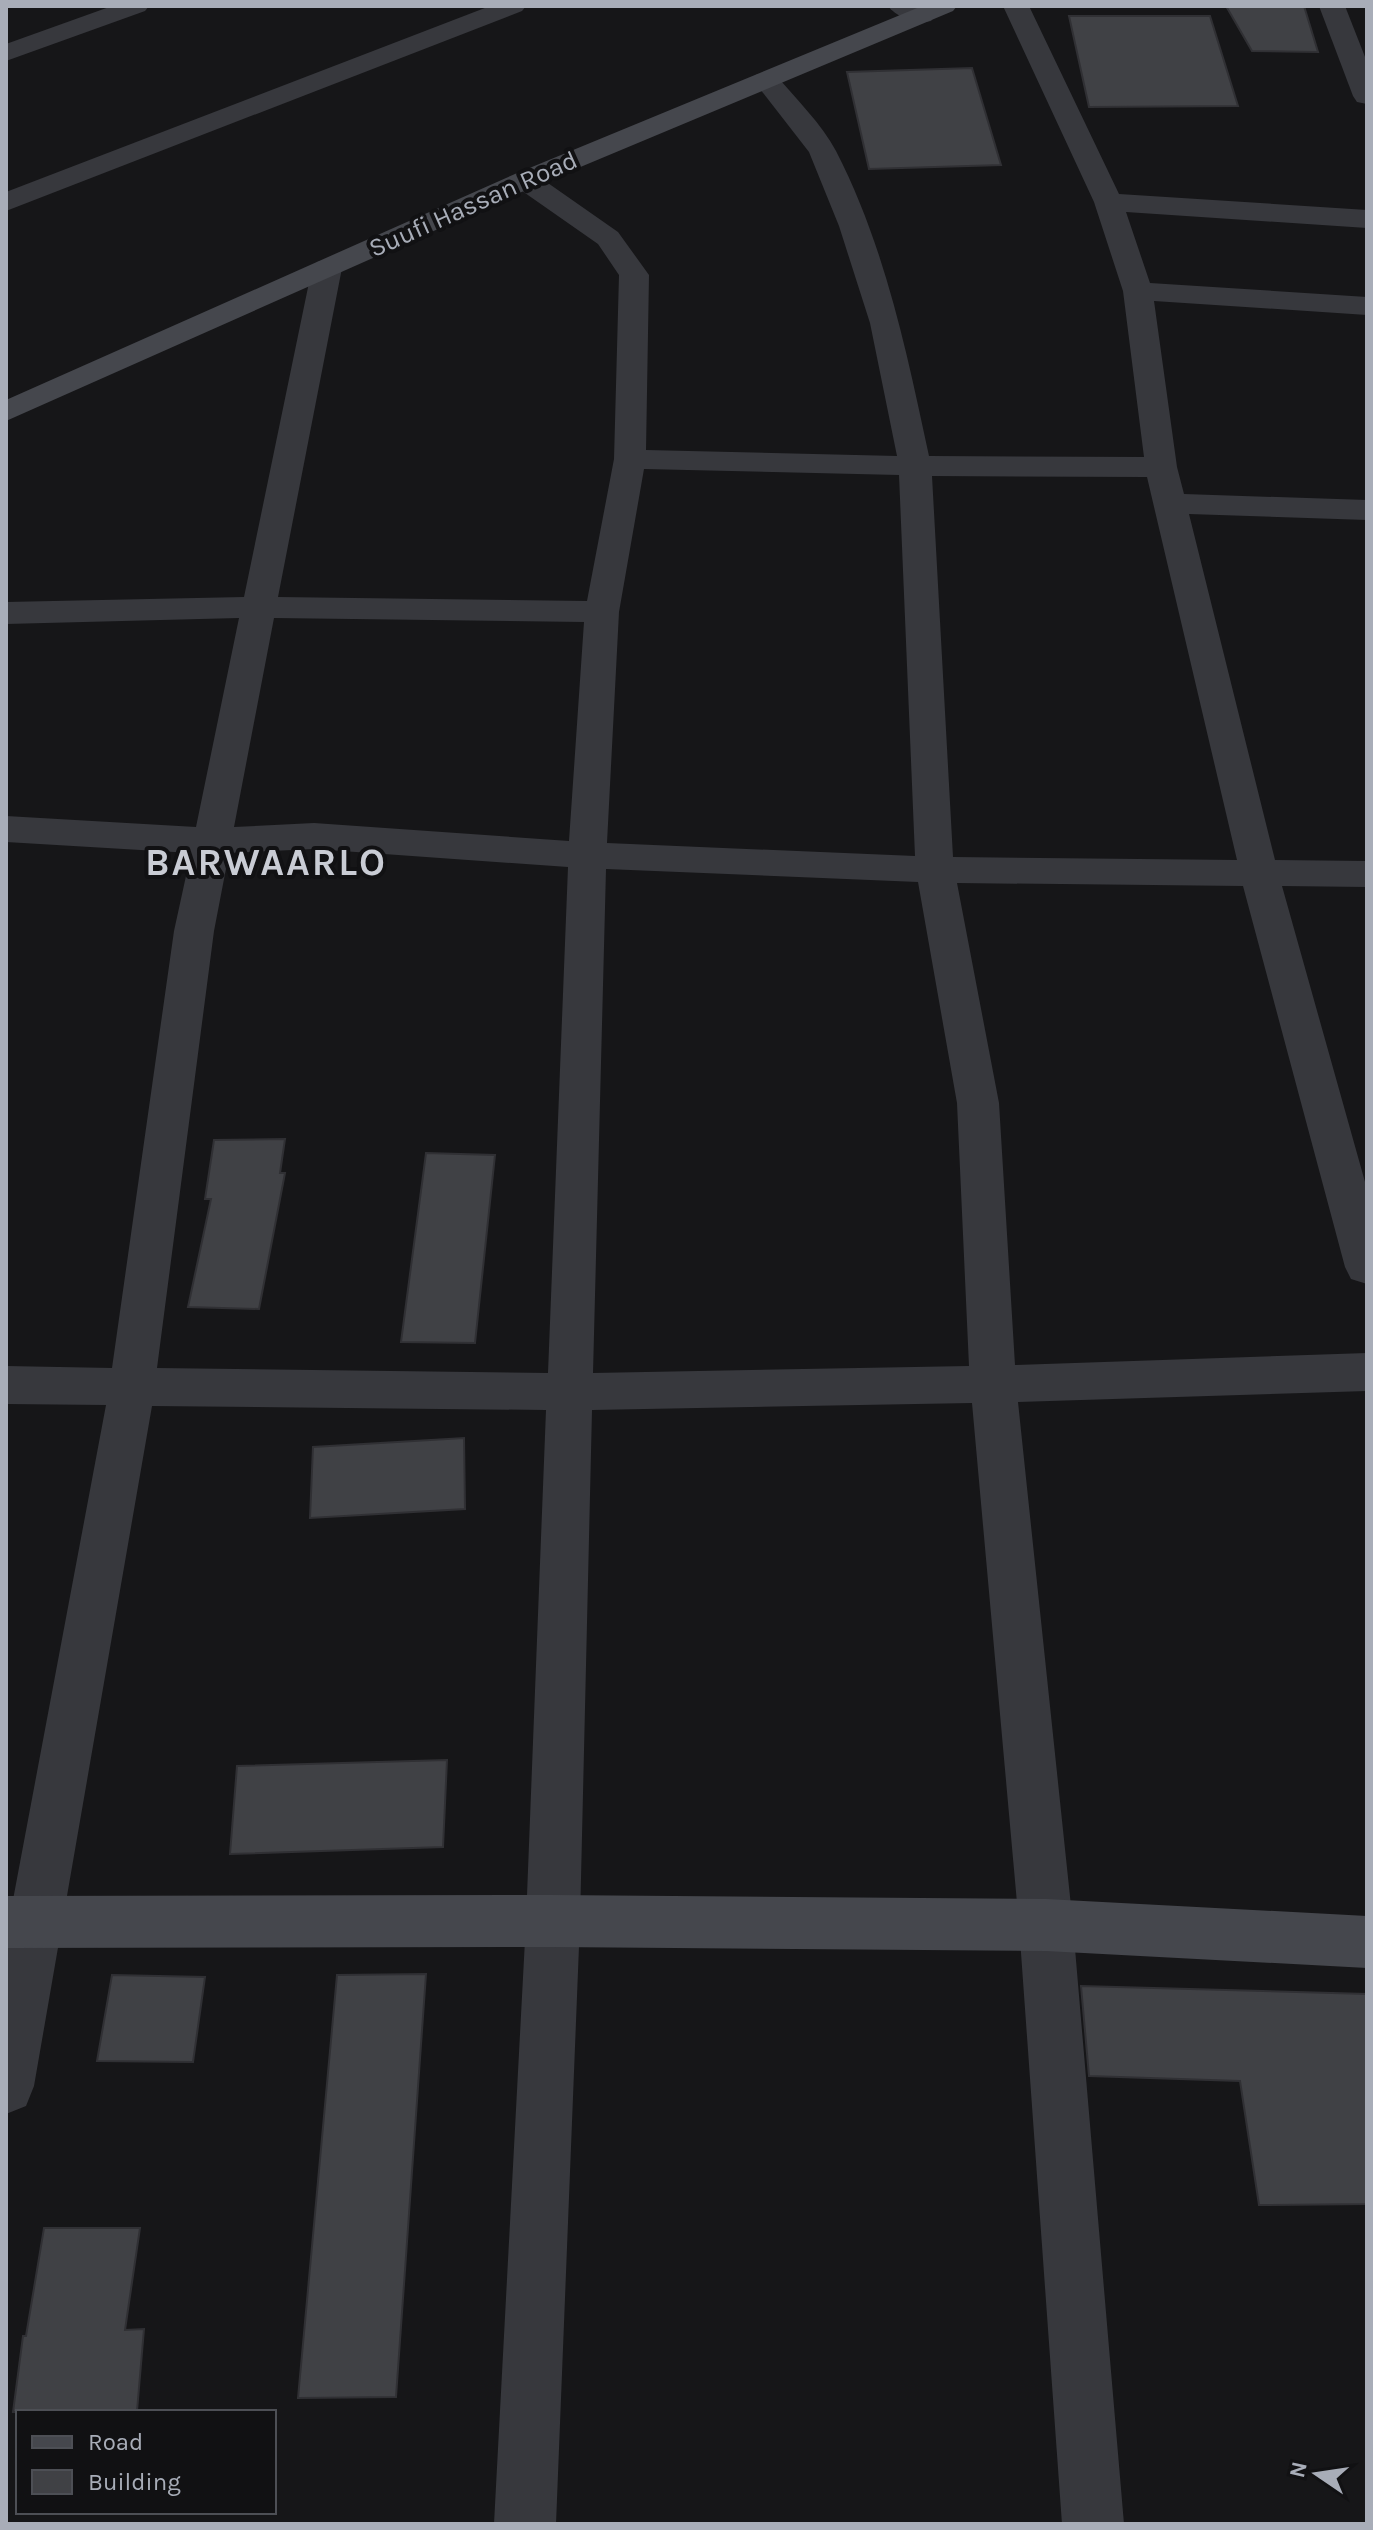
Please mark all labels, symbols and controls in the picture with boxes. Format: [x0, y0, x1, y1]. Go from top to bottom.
street label: Suufi Hassan Road [364, 144, 582, 264]
district label: BARWAARLO [145, 840, 387, 885]
legend [16, 2410, 276, 2514]
text: Road [88, 2428, 143, 2456]
north arrow [1277, 2434, 1357, 2514]
text: N [1284, 2459, 1313, 2480]
text: Building [88, 2468, 181, 2496]

